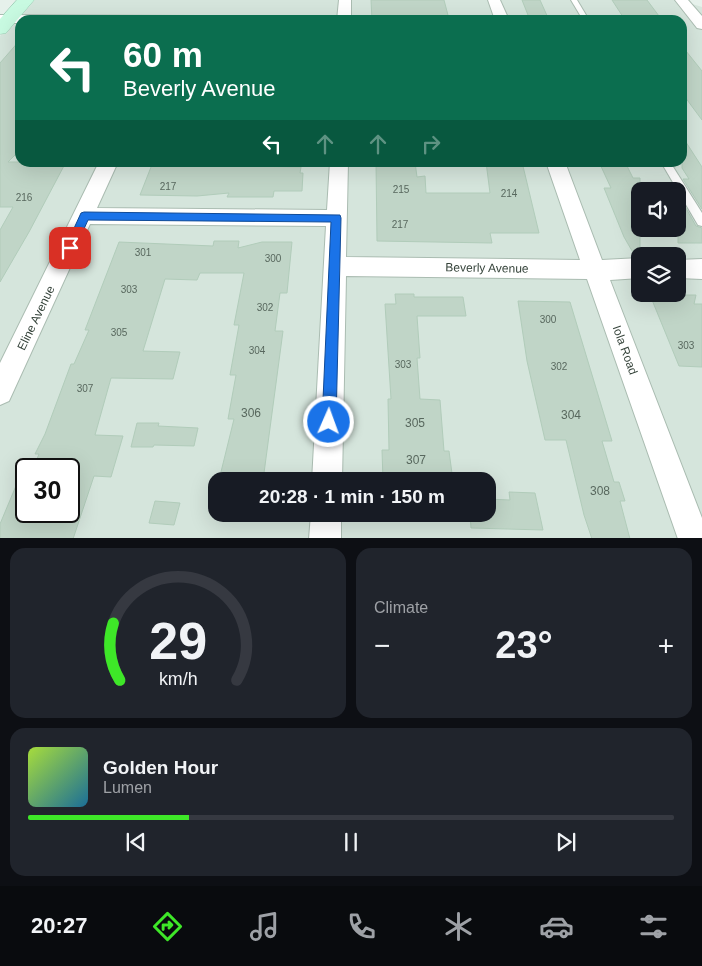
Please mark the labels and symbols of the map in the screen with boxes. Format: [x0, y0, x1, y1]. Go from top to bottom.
house number: 217 [160, 181, 177, 192]
house number: 215 [393, 184, 410, 195]
house number: 214 [501, 188, 518, 199]
house number: 216 [16, 192, 33, 203]
house number: 217 [392, 219, 409, 230]
pin [49, 227, 91, 269]
house number: 301 [135, 247, 152, 258]
house number: 300 [265, 253, 282, 264]
street label: Beverly Avenue [445, 260, 529, 276]
street label: Eline Avenue [14, 283, 58, 352]
house number: 303 [121, 284, 138, 295]
house number: 302 [257, 302, 274, 313]
house number: 300 [540, 314, 557, 325]
street label: Iola Road [610, 323, 640, 377]
house number: 305 [111, 327, 128, 338]
house number: 303 [678, 340, 695, 351]
house number: 304 [249, 345, 266, 356]
house number: 303 [395, 359, 412, 370]
house number: 302 [551, 361, 568, 372]
house number: 307 [77, 383, 94, 394]
position arrow [302, 395, 354, 447]
house number: 306 [241, 406, 261, 420]
house number: 304 [561, 408, 581, 422]
house number: 305 [405, 416, 425, 430]
house number: 307 [406, 453, 426, 467]
speed limit sign: 30 [15, 458, 80, 523]
house number: 308 [590, 484, 610, 498]

